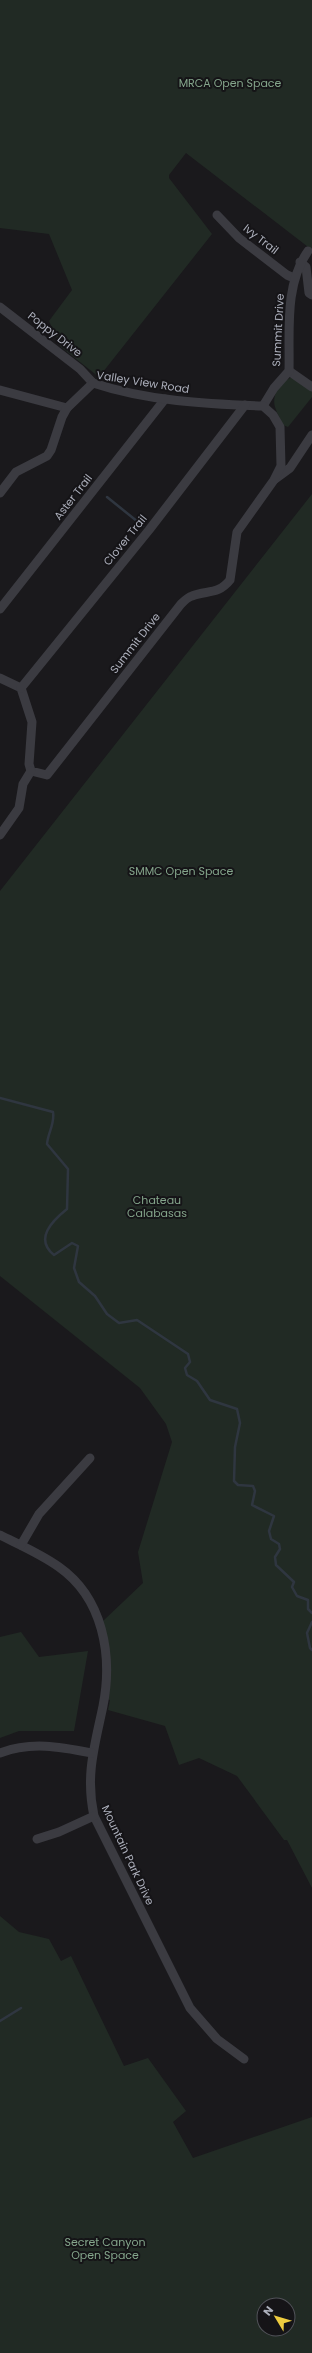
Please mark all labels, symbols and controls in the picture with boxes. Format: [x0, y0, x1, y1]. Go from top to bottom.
park label: MRCA Open Space [179, 75, 282, 91]
street label: Ivy Trail [240, 220, 282, 258]
street label: Summit Drive [268, 293, 288, 367]
street label: Poppy Drive [24, 308, 86, 360]
street label: Valley View Road [95, 367, 191, 397]
street label: Aster Trail [50, 471, 96, 523]
street label: Clover Trail [100, 511, 150, 569]
street label: Summit Drive [106, 609, 164, 677]
park label: SMMC Open Space [129, 863, 233, 879]
park label: Chateau Calabasas [127, 1192, 187, 1221]
street label: Mountain Park Drive [98, 1802, 158, 1908]
park label: Secret Canyon Open Space [64, 2234, 146, 2263]
north arrow [256, 2297, 296, 2337]
text: N [259, 2303, 277, 2319]

